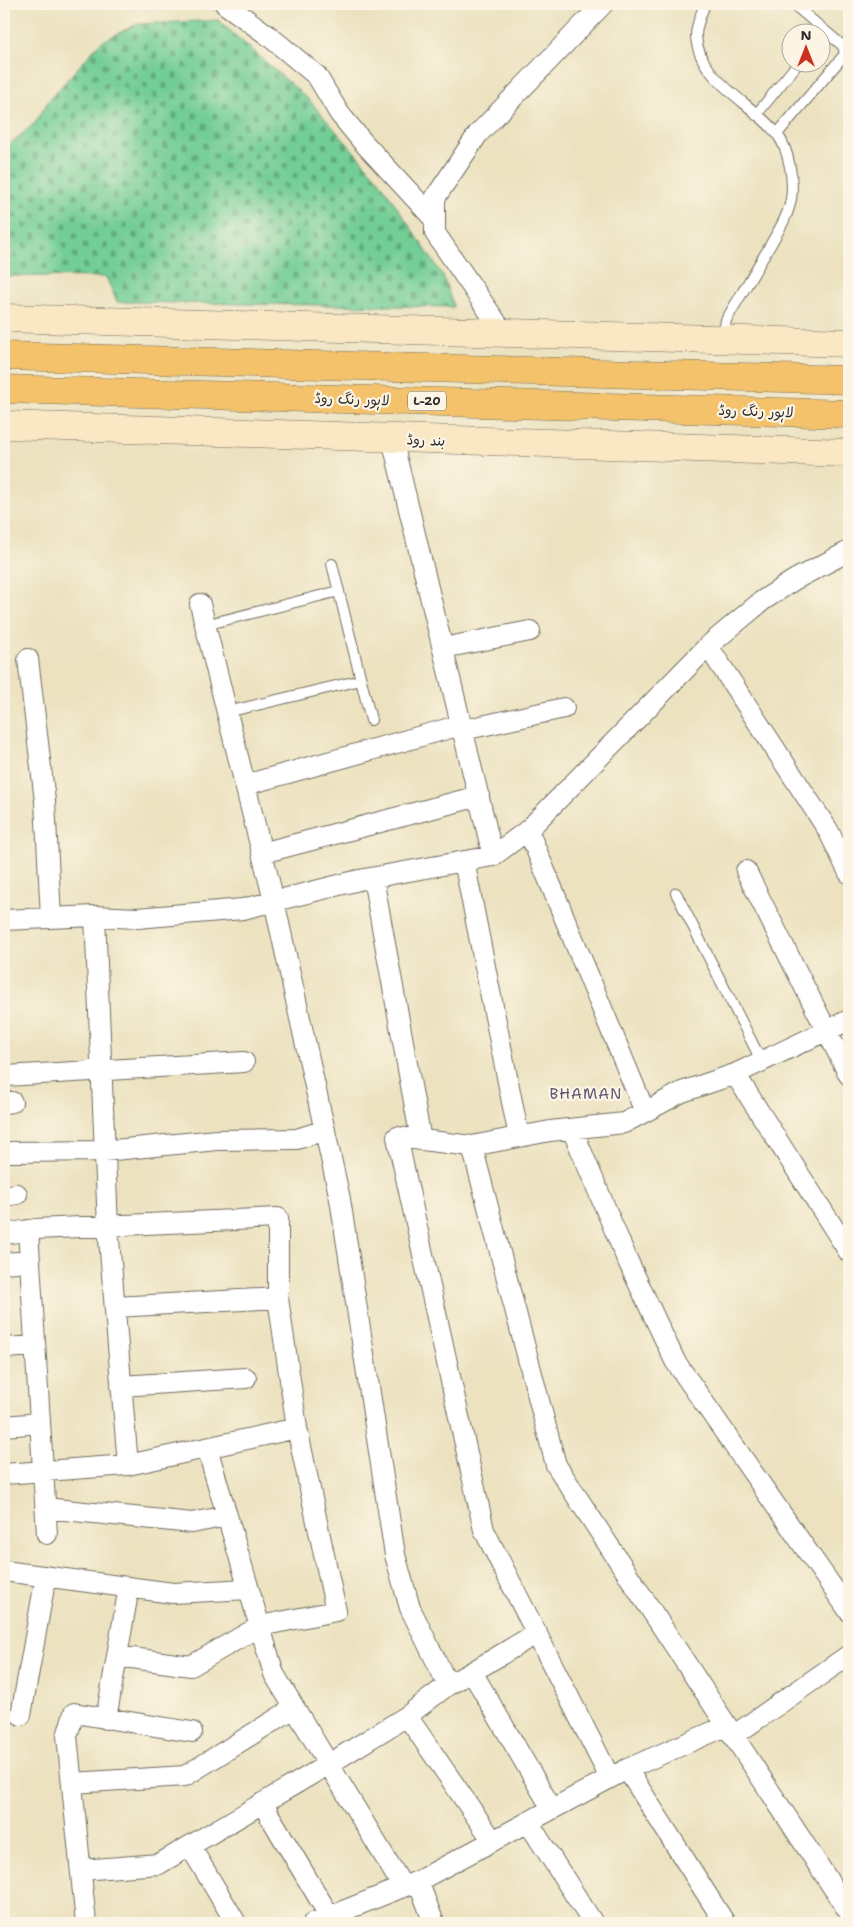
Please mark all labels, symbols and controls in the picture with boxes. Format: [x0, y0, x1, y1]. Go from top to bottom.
north arrow [780, 22, 830, 72]
text: N [800, 26, 812, 44]
street label: لاہور رنگ روڈ [314, 389, 390, 411]
road number: L-20 [408, 392, 446, 411]
street label: لاہور رنگ روڈ [718, 401, 794, 423]
street label: بند روڈ [406, 430, 446, 450]
district label: BHAMAN [549, 1084, 623, 1104]

